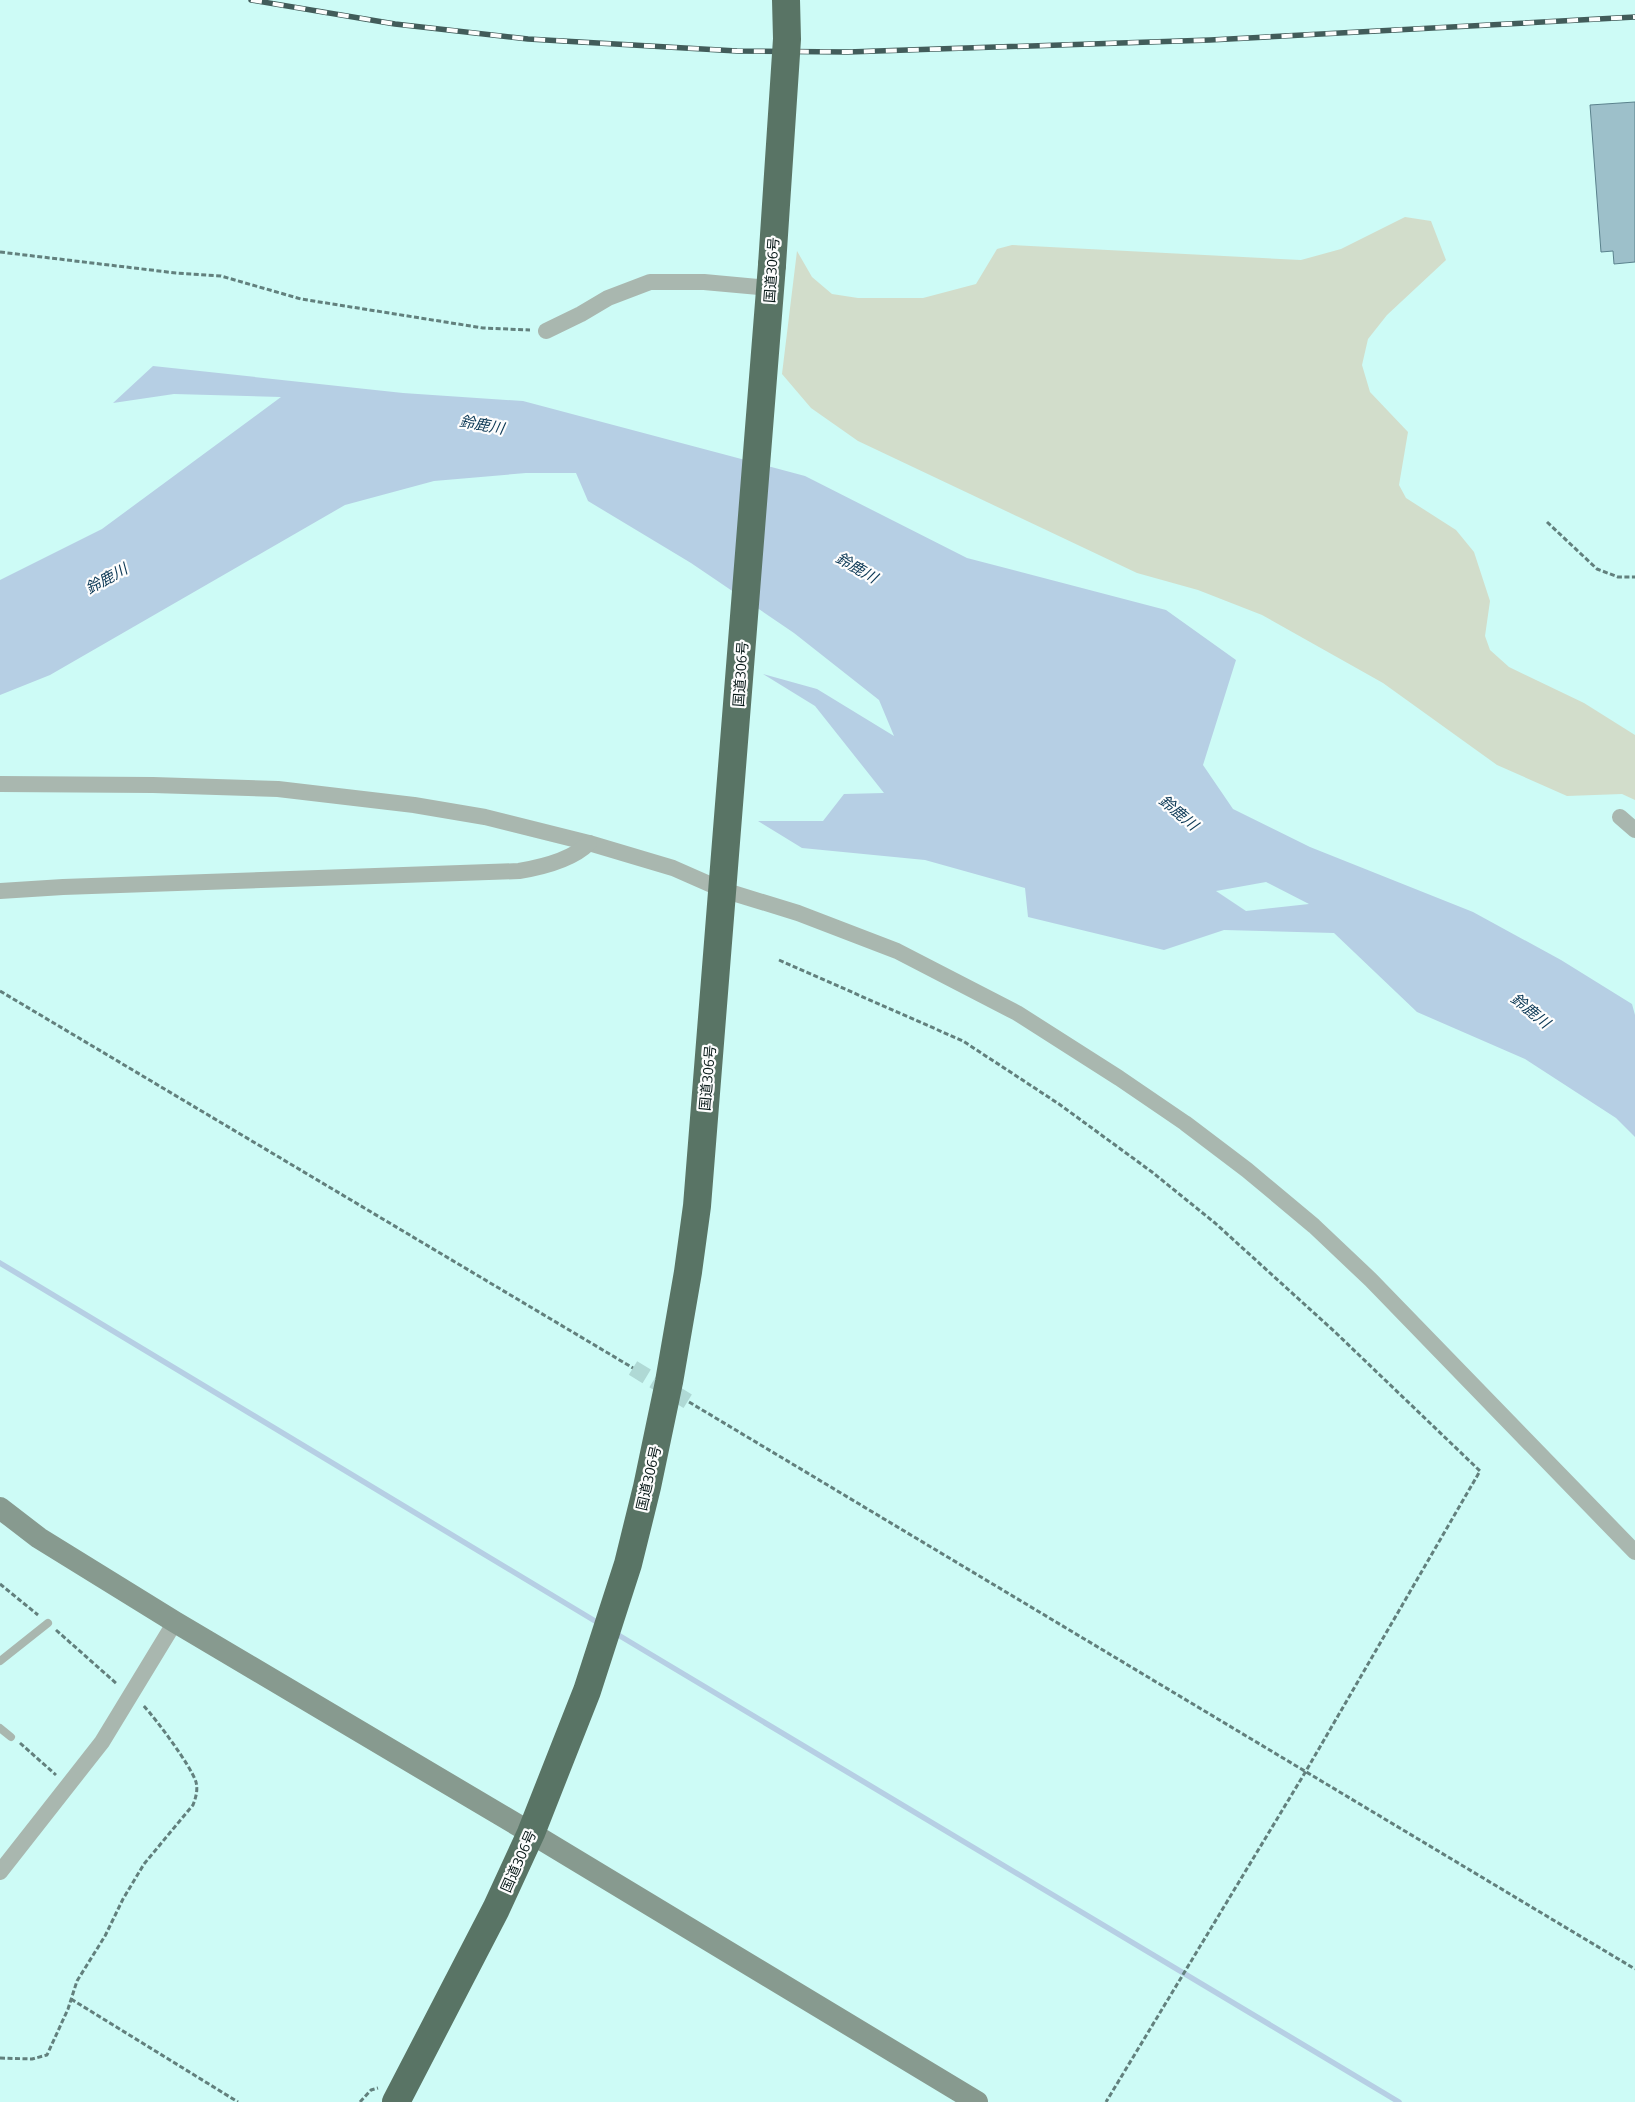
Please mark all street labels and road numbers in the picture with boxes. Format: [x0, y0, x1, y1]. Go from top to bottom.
street label: 国道306号 [759, 236, 783, 304]
street label: 国道306号 [728, 640, 752, 708]
street label: 国道306号 [695, 1044, 719, 1112]
street label: 国道306号 [631, 1444, 665, 1512]
street label: 国道306号 [496, 1827, 540, 1895]

